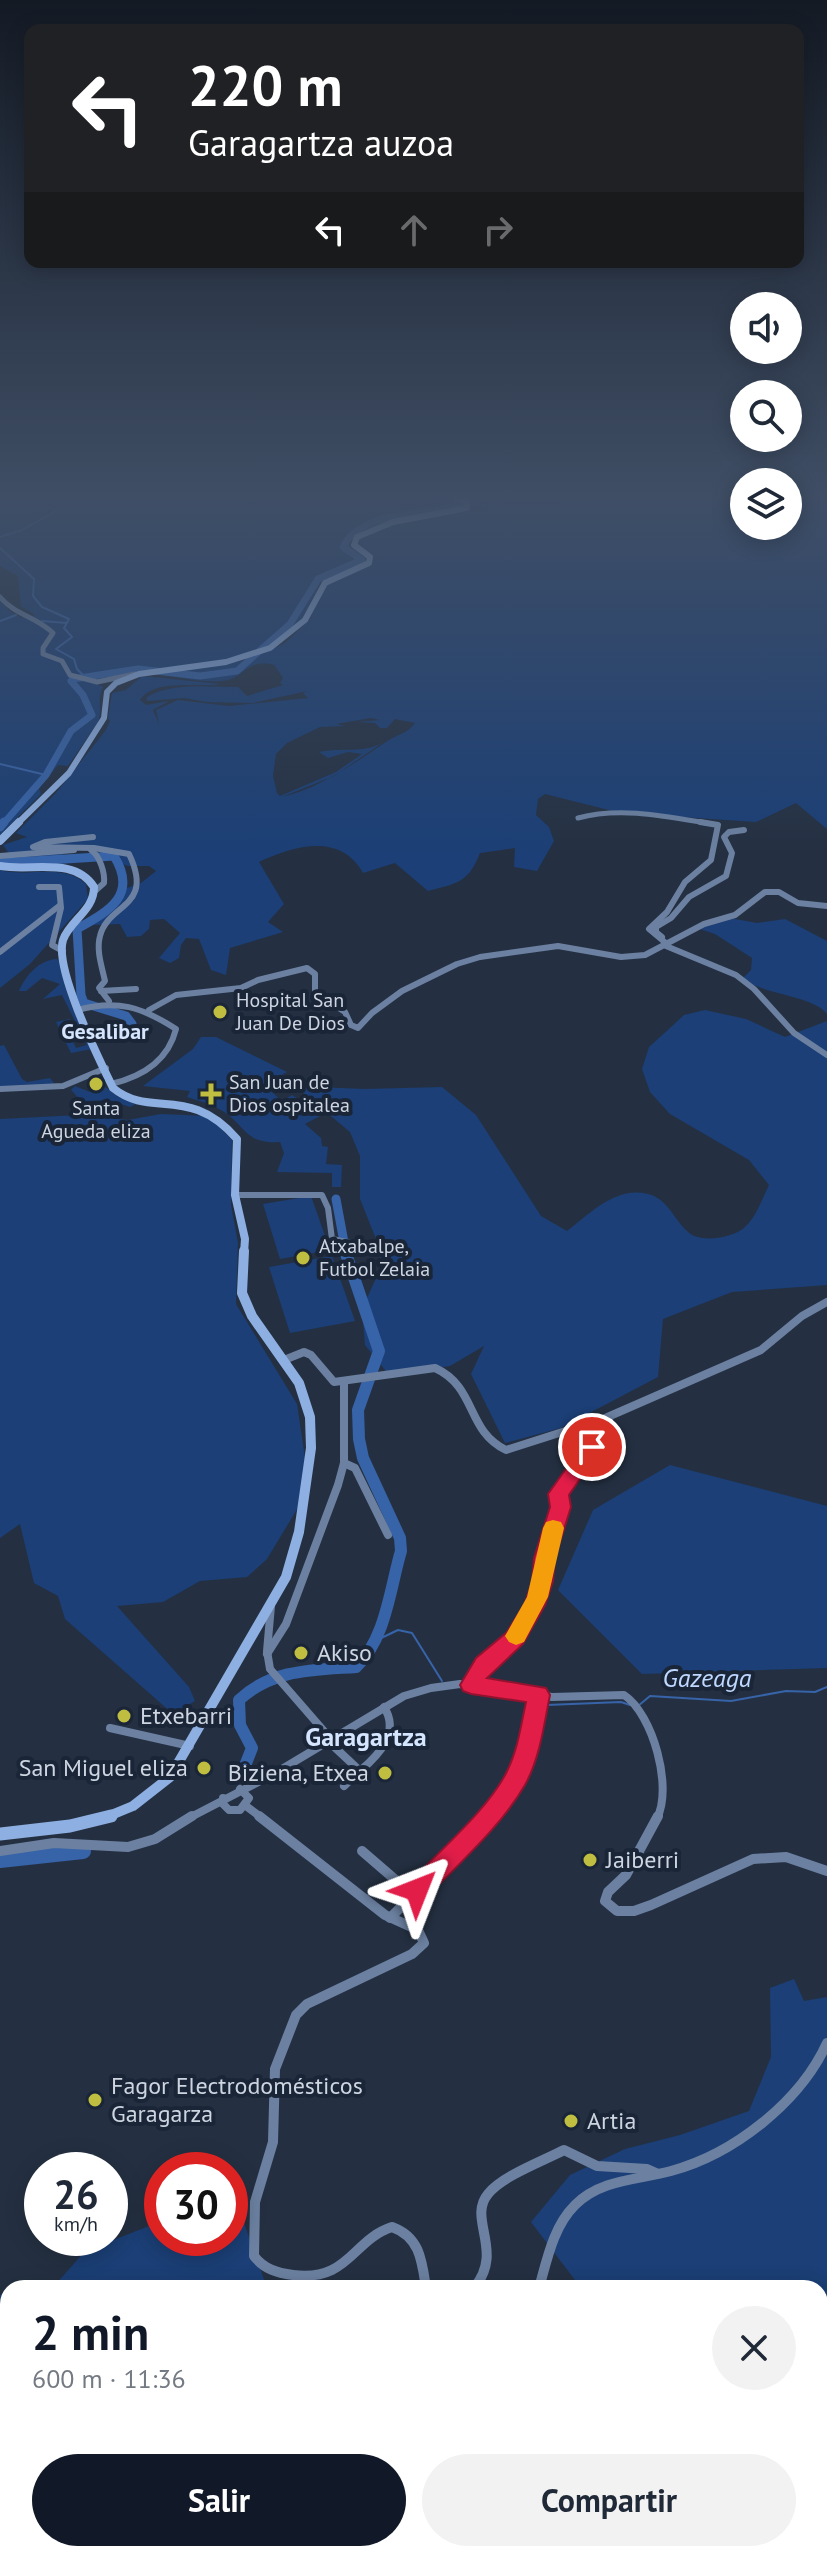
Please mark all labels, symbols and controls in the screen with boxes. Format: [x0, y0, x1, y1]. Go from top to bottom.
text: 220 m [188, 49, 343, 121]
icon: left [56, 56, 160, 160]
text: Garagartza auzoa [188, 119, 454, 166]
icon: left [308, 208, 352, 252]
icon: ahead [392, 208, 436, 252]
icon: right [476, 208, 520, 252]
map controls [730, 292, 802, 540]
button: sound [730, 292, 802, 364]
button: search [730, 380, 802, 452]
button: layers [730, 468, 802, 540]
place label: Hospital San Juan De Dios [235, 987, 345, 1036]
marker: Hospital San Juan De Dios [211, 1003, 229, 1021]
district label: Gesalibar [61, 1017, 149, 1045]
place label: San Juan de Dios ospitalea [229, 1069, 350, 1118]
marker: Santa Agueda eliza [87, 1075, 105, 1093]
marker: San Juan de Dios ospitalea [200, 1083, 222, 1105]
place label: Santa Agueda eliza [41, 1095, 151, 1144]
place label: Atxabalpe, Futbol Zelaia [319, 1233, 430, 1282]
marker: Atxabalpe, Futbol Zelaia [294, 1249, 312, 1267]
pin [558, 1413, 626, 1481]
icon: arrive [570, 1425, 614, 1469]
place label: Akiso [317, 1637, 372, 1668]
marker: Akiso [292, 1644, 310, 1662]
water label: Gazeaga [662, 1661, 752, 1694]
place label: Etxebarri [140, 1700, 232, 1731]
marker: Etxebarri [115, 1707, 133, 1725]
district label: Garagartza [305, 1720, 427, 1753]
place label: San Miguel eliza [19, 1752, 188, 1783]
place label: Biziena, Etxea [228, 1757, 369, 1788]
marker: San Miguel eliza [195, 1759, 213, 1777]
marker: Biziena, Etxea [376, 1764, 394, 1782]
place label: Jaiberri [605, 1844, 679, 1875]
position arrow [375, 1848, 459, 1932]
marker: Jaiberri [581, 1851, 599, 1869]
place label: Fagor Electrodomésticos Garagarza [111, 2070, 363, 2129]
marker: Fagor Electrodomésticos Garagarza [86, 2091, 104, 2109]
place label: Artia [587, 2105, 636, 2136]
marker: Artia [562, 2112, 580, 2130]
speed limit sign: 30 [144, 2152, 248, 2256]
text: 26 [53, 2168, 99, 2220]
text: km/h [54, 2211, 98, 2237]
text: 2 min [32, 2301, 149, 2363]
button: close [712, 2306, 796, 2390]
text: 600 m · 11:36 [32, 2362, 186, 2395]
button: Salir [32, 2454, 406, 2546]
button: Compartir [422, 2454, 796, 2546]

